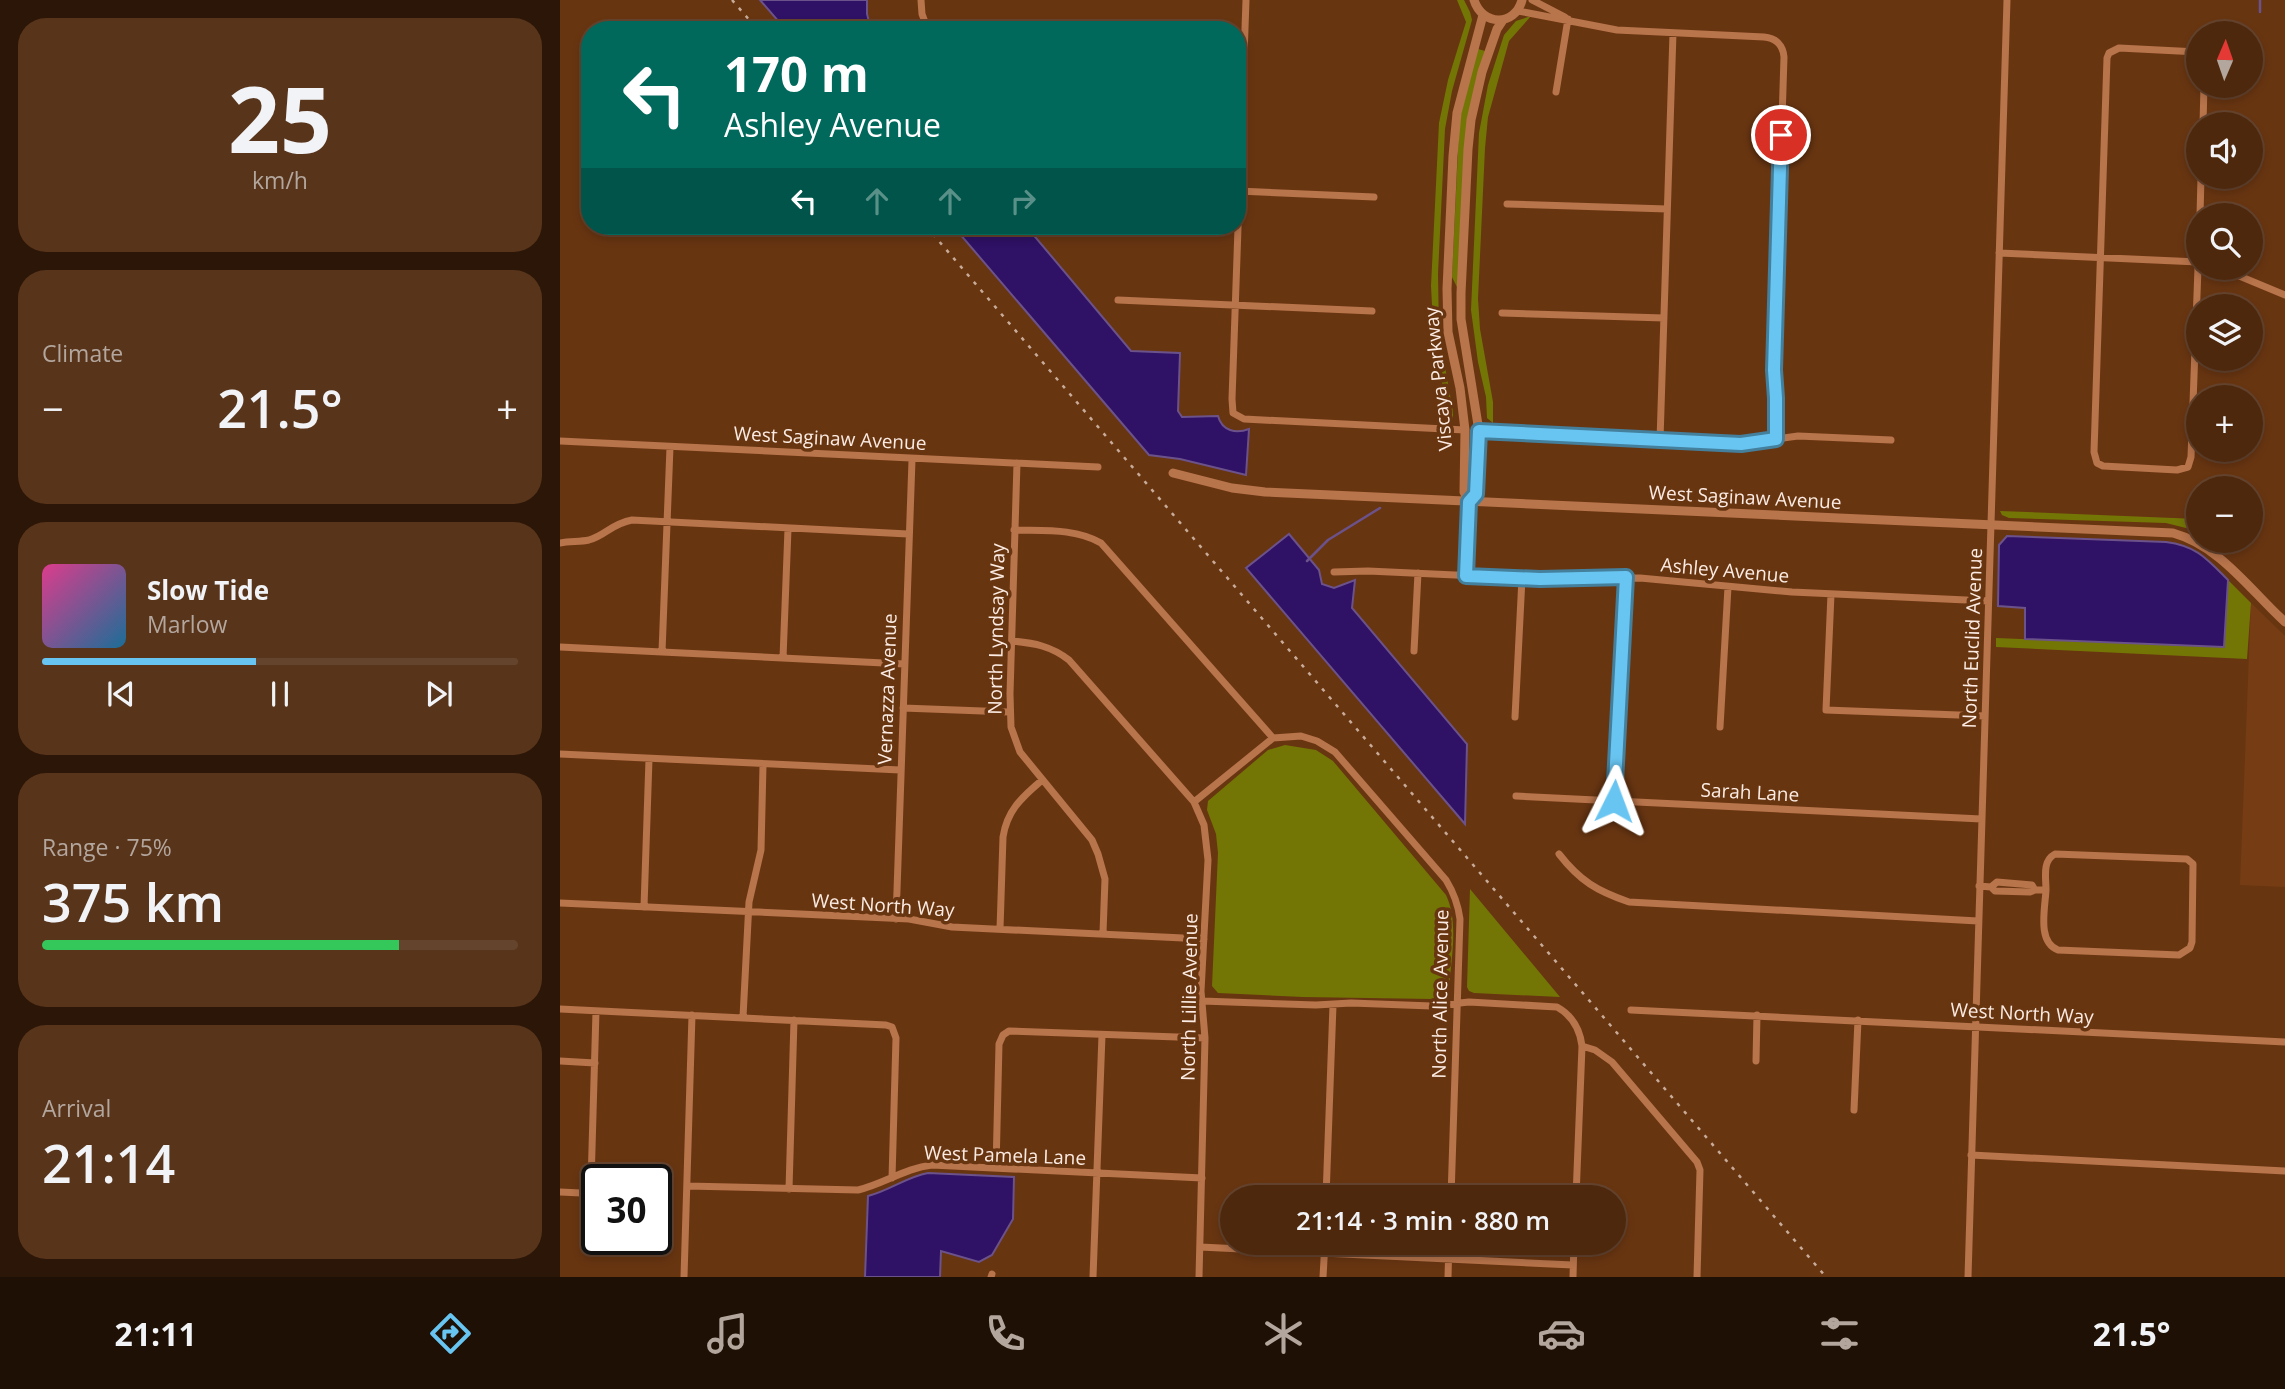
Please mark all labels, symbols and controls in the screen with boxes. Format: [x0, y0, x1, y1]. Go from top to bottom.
north arrow [2186, 21, 2263, 98]
map controls [2186, 21, 2263, 553]
text: 170 m [724, 40, 869, 106]
icon: left [609, 49, 700, 140]
text: 25 [228, 56, 332, 180]
text: Ashley Avenue [724, 103, 941, 146]
pin [1751, 105, 1811, 165]
button: sound [2186, 112, 2263, 189]
icon: arrive [1762, 116, 1800, 154]
text: km/h [252, 164, 308, 196]
icon: left [785, 182, 823, 220]
icon: ahead [858, 182, 896, 220]
icon: ahead [931, 182, 969, 220]
icon: right [1004, 182, 1042, 220]
button: search [2186, 203, 2263, 280]
button: layers [2186, 294, 2263, 371]
street label: Viscaya Parkway [1417, 305, 1458, 452]
text: Climate [42, 337, 123, 369]
text: 21.5° [217, 372, 343, 443]
text: − [42, 382, 64, 434]
text: + [496, 382, 518, 434]
button: + [2186, 385, 2263, 462]
street label: West Saginaw Avenue [733, 420, 927, 456]
button: − [2186, 476, 2263, 553]
street label: West Saginaw Avenue [1648, 479, 1842, 515]
street label: North Lyndsay Way [982, 543, 1011, 715]
street label: North Euclid Avenue [1956, 547, 1988, 729]
street label: Ashley Avenue [1660, 551, 1790, 589]
text: Slow Tide [147, 572, 269, 608]
text: Marlow [147, 608, 227, 640]
street label: Vernazza Avenue [871, 613, 903, 765]
icon: previous [102, 675, 140, 713]
icon: pause [261, 675, 299, 713]
icon: next [420, 675, 458, 713]
position arrow [1577, 764, 1651, 838]
street label: Sarah Lane [1700, 776, 1800, 808]
text: Range · 75% [42, 831, 172, 863]
text: 375 km [42, 866, 224, 937]
street label: West North Way [811, 887, 956, 923]
street label: North Alice Avenue [1426, 909, 1454, 1079]
street label: North Lillie Avenue [1175, 913, 1203, 1081]
street label: West North Way [1950, 996, 2095, 1030]
text: Arrival [42, 1092, 111, 1124]
text: 21:14 [42, 1127, 175, 1198]
street label: West Pamela Lane [923, 1139, 1087, 1171]
speed limit sign: 30 [581, 1164, 672, 1255]
text: 21:14 · 3 min · 880 m [1296, 1202, 1550, 1238]
icon: directions [426, 1309, 475, 1358]
icon: music [703, 1309, 752, 1358]
icon: phone [981, 1309, 1030, 1358]
icon: climate [1259, 1309, 1308, 1358]
icon: car [1537, 1309, 1586, 1358]
icon: filters [1815, 1309, 1864, 1358]
text: 21:11 [114, 1312, 197, 1355]
text: 21.5° [2093, 1312, 2170, 1355]

